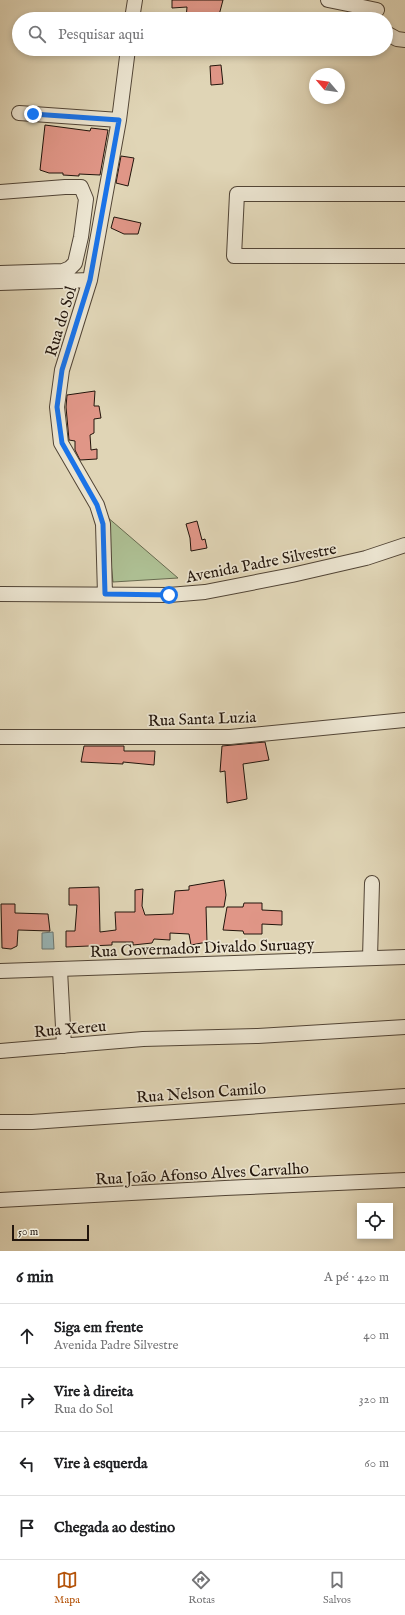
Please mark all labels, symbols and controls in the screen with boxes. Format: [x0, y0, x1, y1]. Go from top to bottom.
search box [12, 12, 393, 56]
icon: search [26, 23, 48, 45]
text: Pesquisar aqui [58, 25, 144, 44]
north arrow [309, 68, 345, 104]
route end [24, 105, 42, 123]
street label: Rua do Sol [42, 283, 82, 359]
street label: Avenida Padre Silvestre [183, 540, 338, 589]
route start [160, 586, 178, 604]
street label: Rua Santa Luzia [147, 708, 257, 732]
street label: Rua Governador Divaldo Suruagy [89, 935, 315, 963]
street label: Rua Xereu [33, 1017, 107, 1043]
street label: Rua Nelson Camilo [136, 1079, 267, 1109]
street label: Rua João Afonso Alves Carvalho [95, 1159, 310, 1191]
map controls [357, 1203, 393, 1239]
button: locate [357, 1203, 393, 1239]
scale bar [12, 1223, 89, 1242]
text: 50 m [18, 1225, 38, 1239]
text: 6 min [16, 1267, 54, 1288]
text: A pé · 420 m [324, 1269, 389, 1286]
text: Siga em frente [54, 1318, 143, 1337]
icon: ahead [16, 1325, 38, 1347]
text: 40 m [363, 1327, 389, 1344]
text: Avenida Padre Silvestre [54, 1337, 178, 1354]
text: Vire à direita [54, 1382, 133, 1401]
icon: right [16, 1389, 38, 1411]
text: 320 m [359, 1391, 389, 1408]
text: Rua do Sol [54, 1401, 113, 1418]
icon: left [16, 1453, 38, 1475]
text: Vire à esquerda [54, 1454, 147, 1473]
text: 60 m [364, 1455, 389, 1472]
icon: arrive [16, 1517, 38, 1539]
text: Chegada ao destino [54, 1518, 175, 1537]
tab: Mapa [54, 1569, 80, 1607]
tab: Rotas [188, 1569, 215, 1607]
tab: Salvos [323, 1569, 351, 1607]

